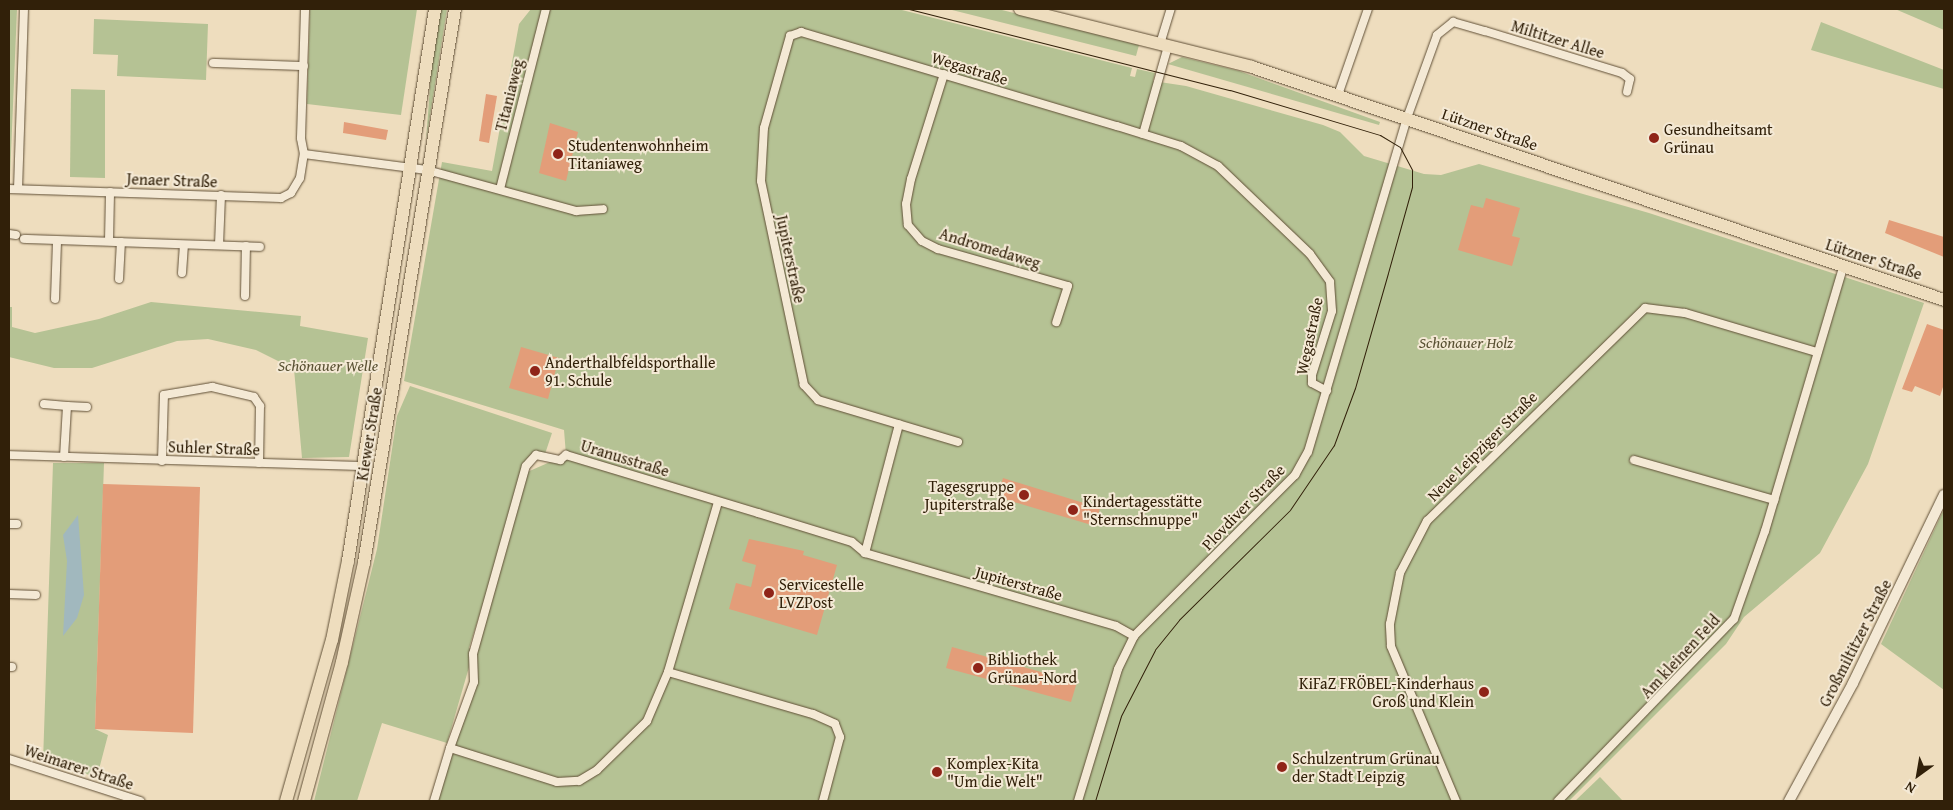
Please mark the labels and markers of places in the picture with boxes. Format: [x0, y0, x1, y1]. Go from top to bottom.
place label: Gesundheitsamt Grünau [1664, 119, 1773, 157]
marker: Gesundheitsamt Grünau [1648, 132, 1660, 144]
place label: Studentenwohnheim Titaniaweg [568, 135, 709, 173]
marker: Studentenwohnheim Titaniaweg [552, 148, 564, 160]
place label: Anderthalbfeldsporthalle 91. Schule [545, 352, 715, 390]
marker: Anderthalbfeldsporthalle 91. Schule [529, 365, 541, 377]
place label: Tagesgruppe Jupiterstraße [925, 476, 1014, 514]
marker: Tagesgruppe Jupiterstraße [1018, 489, 1030, 501]
place label: Kindertagesstätte "Sternschnuppe" [1083, 491, 1202, 529]
marker: Kindertagesstätte "Sternschnuppe" [1067, 504, 1079, 516]
place label: Servicestelle LVZPost [779, 574, 864, 612]
marker: Servicestelle LVZPost [763, 587, 775, 599]
place label: Bibliothek Grünau-Nord [988, 649, 1077, 687]
marker: Bibliothek Grünau-Nord [972, 662, 984, 674]
place label: KiFaZ FRÖBEL-Kinderhaus Groß und Klein [1299, 673, 1474, 711]
marker: KiFaZ FRÖBEL-Kinderhaus Groß und Klein [1478, 686, 1490, 698]
place label: Schulzentrum Grünau der Stadt Leipzig [1292, 748, 1440, 786]
place label: Komplex-Kita "Um die Welt" [947, 753, 1043, 791]
marker: Schulzentrum Grünau der Stadt Leipzig [1276, 761, 1288, 773]
marker: Komplex-Kita "Um die Welt" [931, 766, 943, 778]

